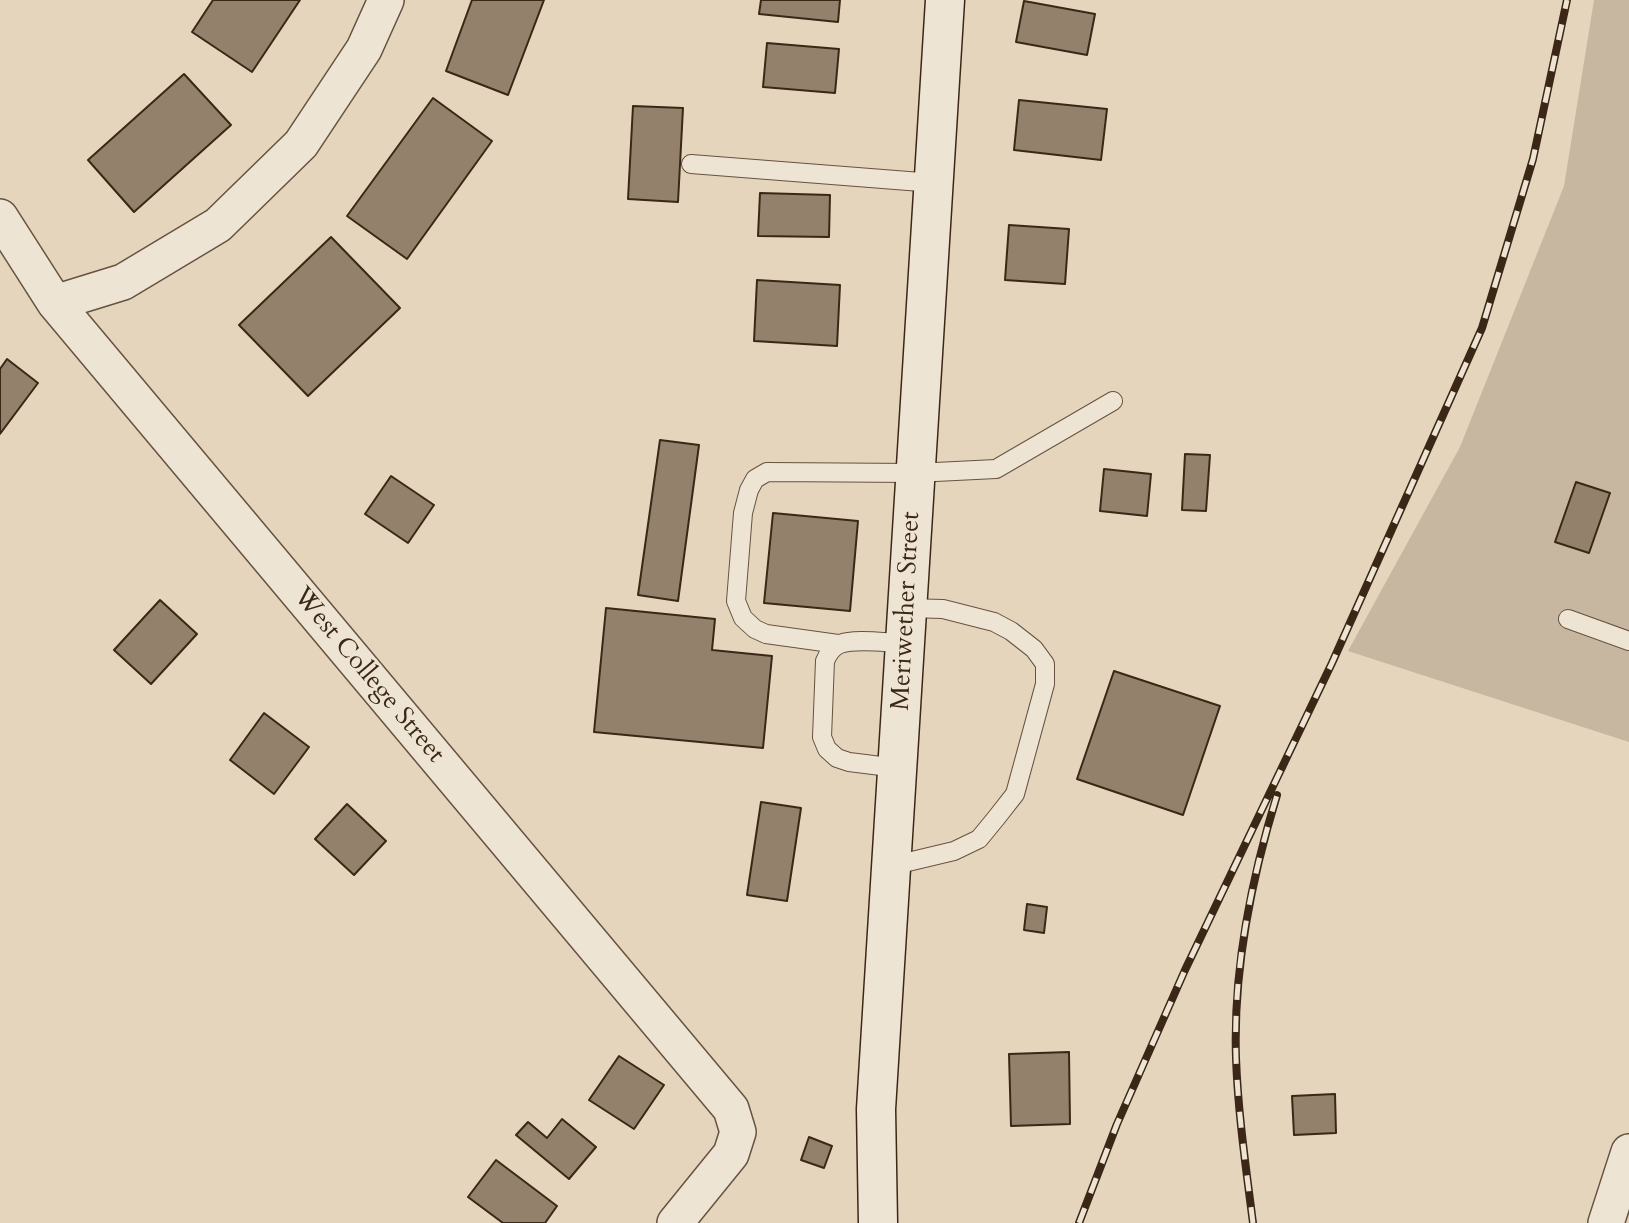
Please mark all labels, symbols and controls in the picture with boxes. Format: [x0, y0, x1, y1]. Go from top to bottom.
street label: Meriwether Street [886, 511, 928, 711]
street label: West College Street [286, 582, 450, 770]

